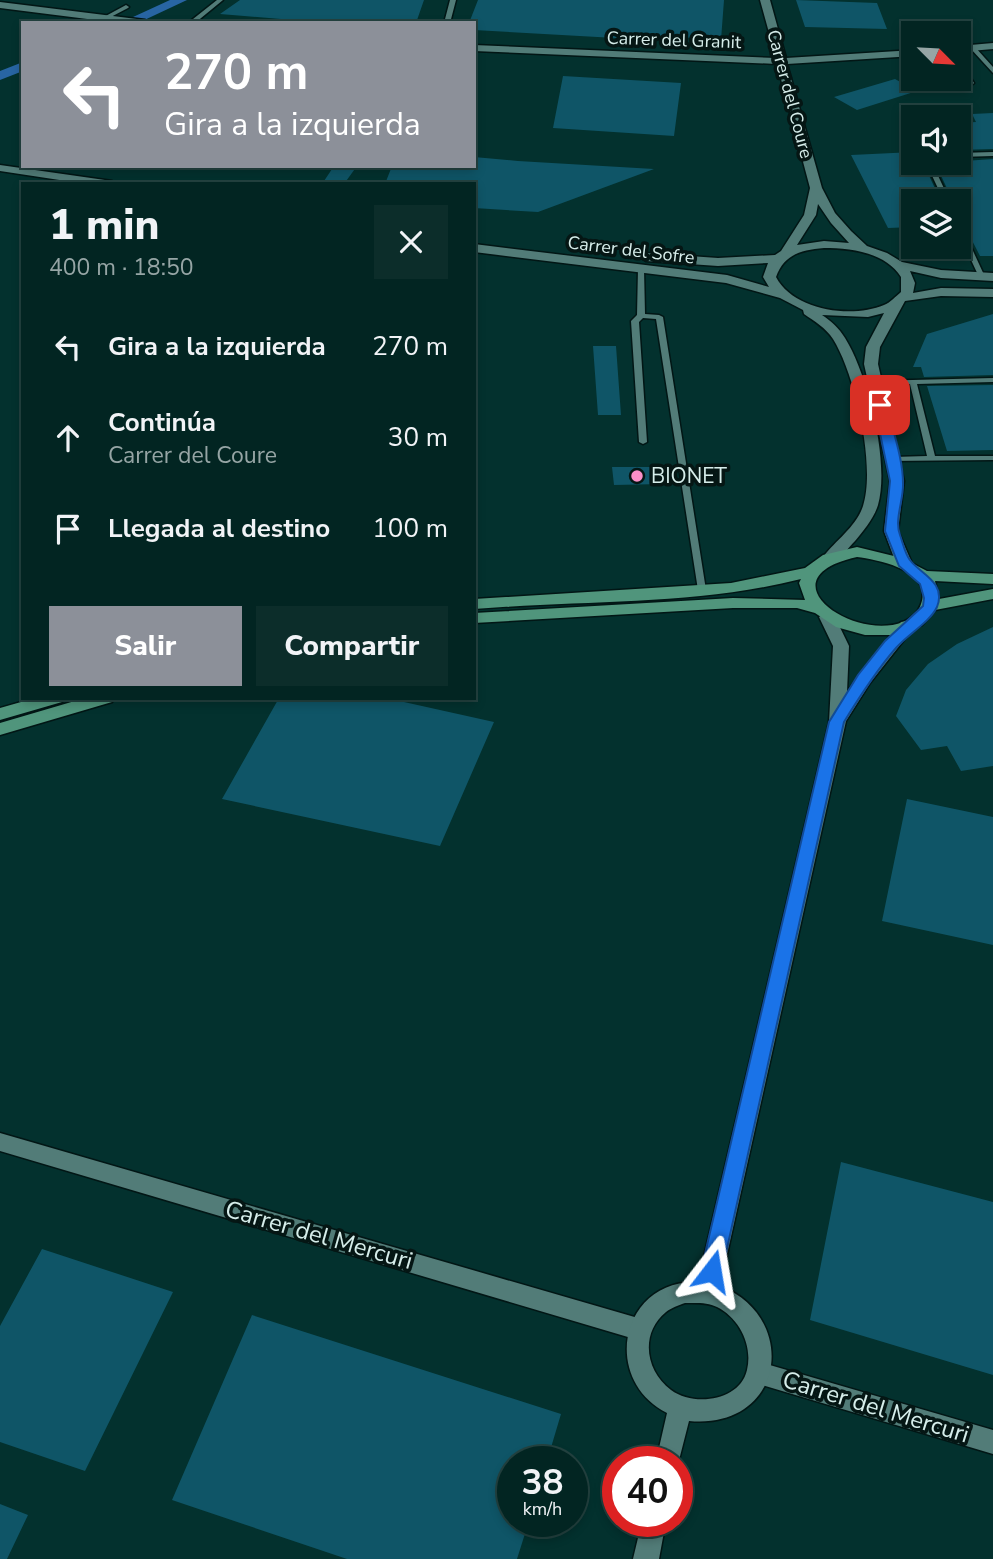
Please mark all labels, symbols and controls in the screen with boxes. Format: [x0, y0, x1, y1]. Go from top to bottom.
north arrow [901, 21, 971, 91]
map controls [901, 21, 971, 259]
street label: Carrer del Granit [606, 26, 742, 54]
street label: Carrer del Coure [761, 27, 819, 161]
text: 270 m [164, 39, 308, 106]
icon: left [49, 49, 140, 140]
text: Gira a la izquierda [164, 103, 421, 146]
button: sound [901, 105, 971, 175]
button: layers [901, 189, 971, 259]
text: 1 min [49, 197, 159, 254]
button: close [374, 205, 448, 279]
street label: Carrer del Sofre [566, 230, 696, 270]
text: 400 m · 18:50 [49, 252, 194, 283]
icon: left [49, 328, 87, 366]
text: Gira a la izquierda [108, 329, 326, 364]
text: 270 m [372, 329, 448, 364]
pin [850, 375, 910, 435]
icon: arrive [861, 386, 899, 424]
text: Continúa [108, 405, 216, 440]
icon: ahead [49, 419, 87, 457]
text: 30 m [388, 420, 448, 455]
text: Carrer del Coure [108, 440, 277, 471]
place label: BIONET [651, 462, 727, 490]
marker: BIONET [629, 468, 645, 484]
icon: arrive [49, 510, 87, 548]
text: Llegada al destino [108, 511, 330, 546]
text: 100 m [372, 511, 448, 546]
button: Salir [49, 606, 242, 686]
button: Compartir [256, 606, 448, 686]
street label: Carrer del Mercuri [222, 1193, 416, 1277]
position arrow [675, 1234, 749, 1308]
street label: Carrer del Mercuri [779, 1363, 973, 1451]
speed limit sign: 40 [602, 1446, 693, 1537]
text: 38 [521, 1459, 564, 1506]
text: km/h [523, 1497, 562, 1521]

